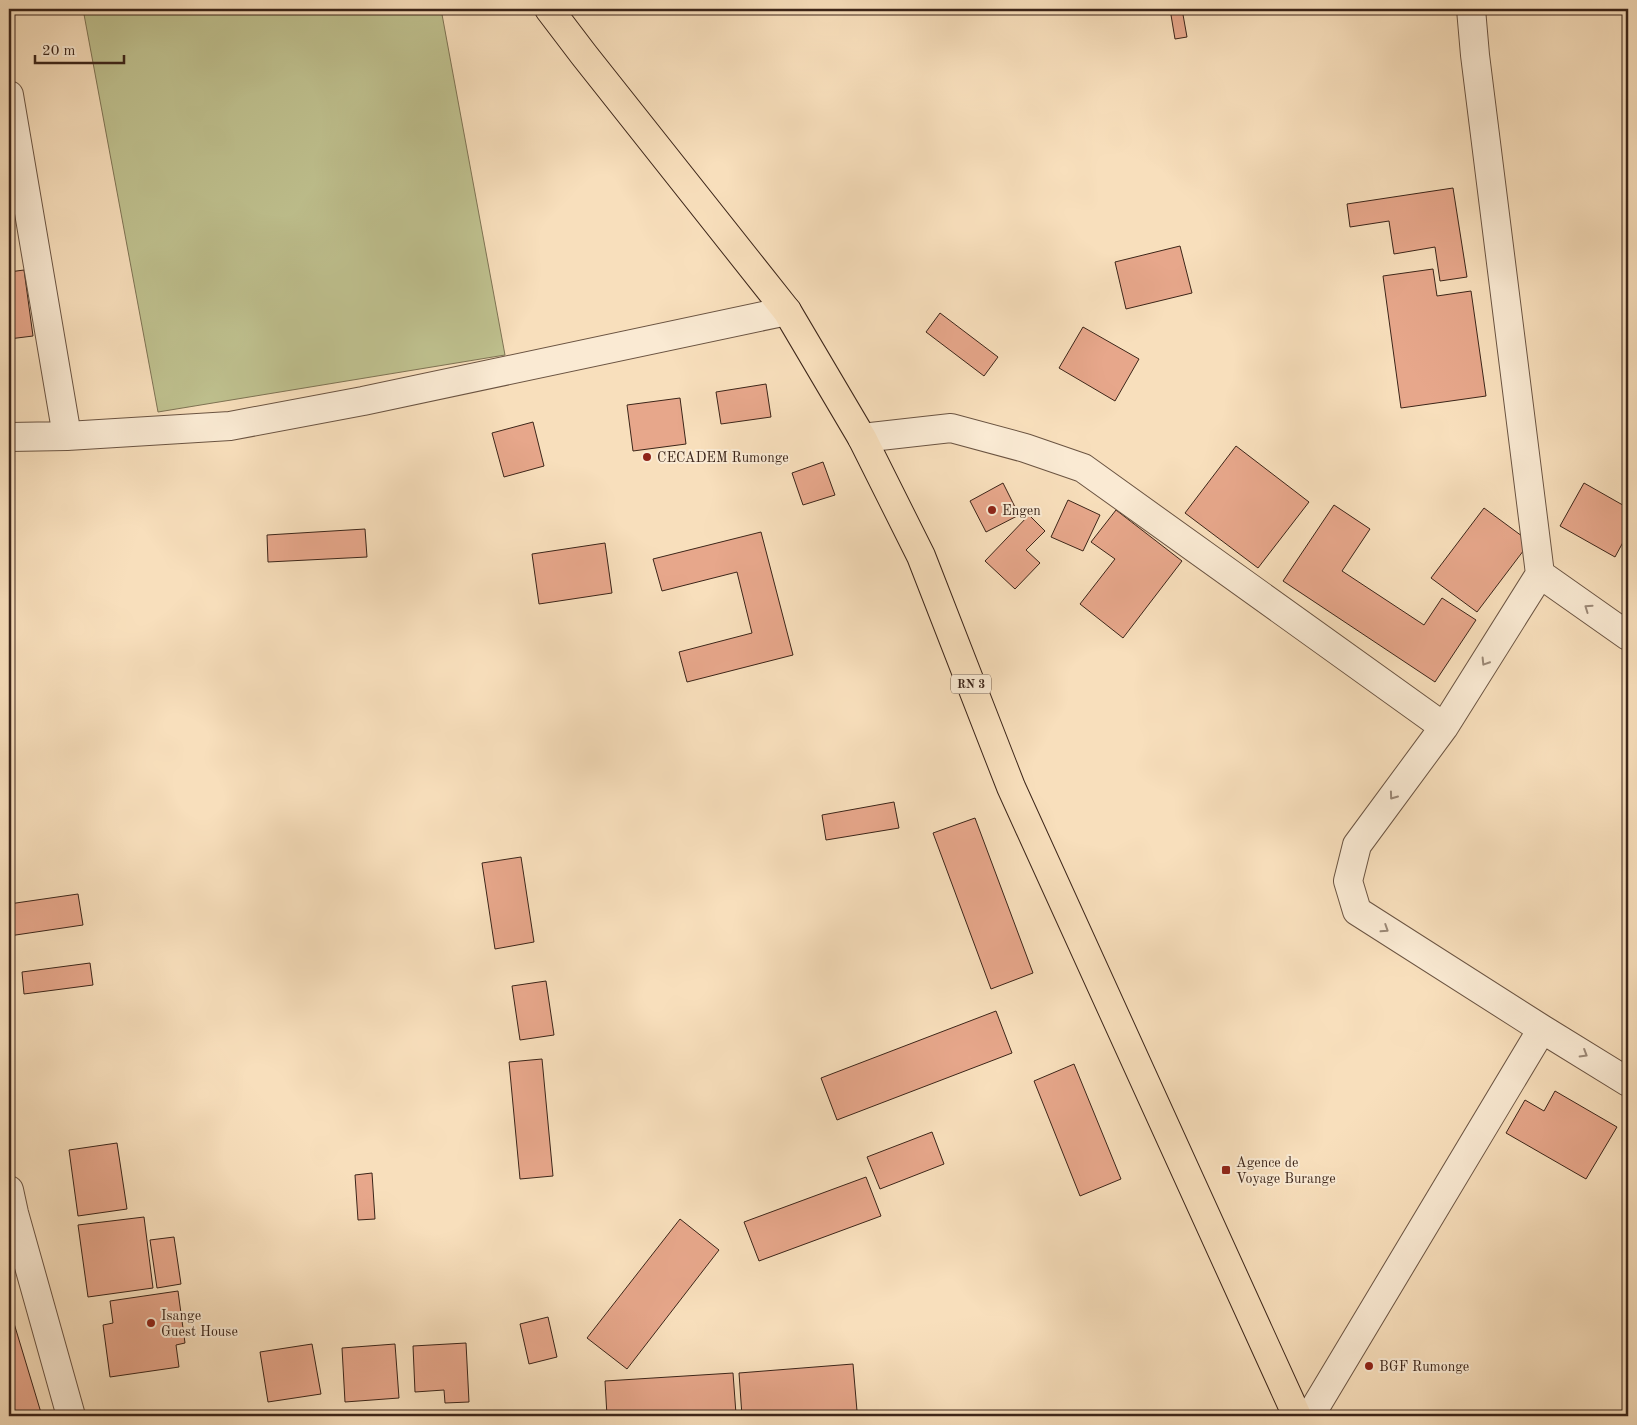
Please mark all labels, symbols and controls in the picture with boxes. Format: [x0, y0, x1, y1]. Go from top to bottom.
scale bar [35, 32, 124, 64]
text: 20 m [42, 44, 76, 59]
marker: CECADEM Rumonge [641, 451, 653, 463]
place label: CECADEM Rumonge [657, 451, 789, 465]
marker: Engen [986, 504, 998, 516]
place label: Engen [1002, 504, 1041, 518]
one-way arrow [1584, 605, 1594, 614]
one-way arrow [1481, 657, 1491, 666]
road number: RN 3 [951, 674, 991, 694]
one-way arrow [1390, 790, 1399, 800]
one-way arrow [1379, 923, 1389, 932]
one-way arrow [1578, 1048, 1587, 1058]
place label: Agence de Voyage Burange [1236, 1156, 1336, 1186]
marker: Agence de Voyage Burange [1220, 1164, 1232, 1176]
place label: Isange Guest House [161, 1309, 238, 1339]
marker: Isange Guest House [145, 1317, 157, 1329]
marker: BGF Rumonge [1363, 1360, 1375, 1372]
place label: BGF Rumonge [1379, 1360, 1469, 1374]

